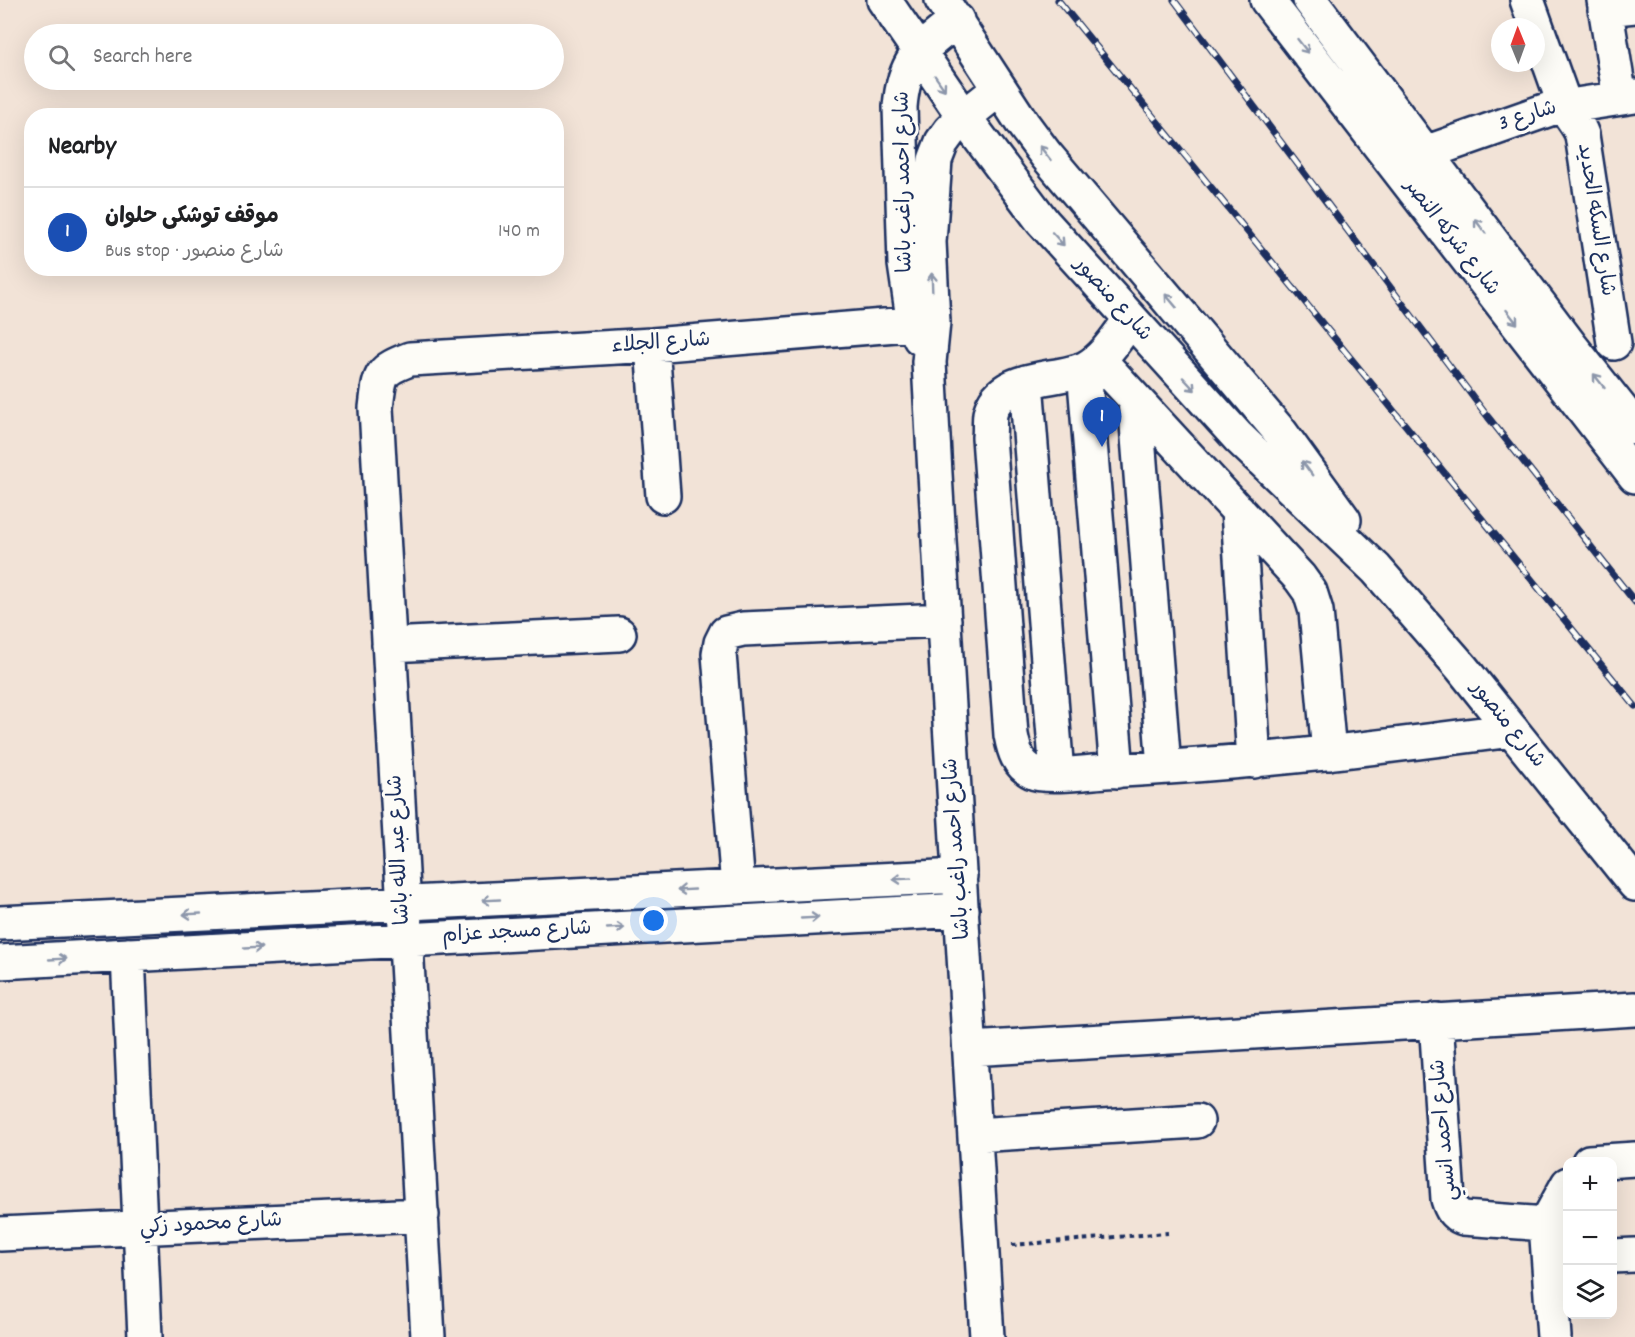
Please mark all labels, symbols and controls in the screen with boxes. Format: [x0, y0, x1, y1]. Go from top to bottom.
north arrow [1491, 18, 1545, 72]
search box [24, 24, 564, 90]
one-way arrow [1296, 38, 1309, 54]
icon: search [45, 41, 78, 74]
text: Search here [93, 42, 192, 73]
one-way arrow [934, 75, 947, 92]
street label: شارع احمد راغب باشا [888, 91, 922, 273]
street label: شارع 3 [1495, 94, 1561, 140]
text: Nearby [48, 129, 116, 166]
street label: شارع السكه الحديد [1568, 141, 1622, 299]
one-way arrow [1038, 145, 1051, 161]
street label: شارع شركه النصر [1395, 172, 1506, 303]
text: موقف توشكى حلوان [105, 202, 279, 233]
text: 1 [65, 218, 70, 246]
text: 140 m [498, 218, 540, 246]
one-way arrow [1474, 219, 1487, 235]
one-way arrow [1051, 231, 1065, 246]
text: Bus stop · شارع منصور [105, 238, 284, 266]
street label: شارع منصور [1064, 250, 1158, 349]
one-way arrow [926, 273, 937, 293]
one-way arrow [1164, 293, 1177, 309]
one-way arrow [1505, 309, 1518, 325]
street label: شارع الجلاء [610, 326, 712, 362]
one-way arrow [1592, 374, 1605, 390]
one-way arrow [1181, 376, 1196, 391]
pin: 1 [1082, 398, 1122, 447]
one-way arrow [1301, 461, 1314, 477]
street label: شارع منصور [1461, 673, 1552, 775]
street label: شارع احمد راغب باشا [937, 757, 979, 941]
street label: شارع عبد الله باشا [381, 774, 419, 926]
one-way arrow [892, 873, 912, 884]
one-way arrow [677, 884, 697, 895]
one-way arrow [482, 894, 502, 905]
your location [639, 906, 668, 935]
one-way arrow [182, 909, 202, 920]
one-way arrow [800, 913, 820, 924]
street label: شارع مسجد عزام [442, 914, 592, 952]
one-way arrow [605, 923, 625, 934]
one-way arrow [243, 942, 263, 953]
one-way arrow [48, 953, 68, 964]
street label: شارع احمد انسي [1424, 1058, 1467, 1202]
map controls [1563, 1157, 1617, 1319]
button: + [1563, 1157, 1617, 1211]
street label: شارع محمود زكي [139, 1206, 283, 1245]
button: − [1563, 1211, 1617, 1265]
button: layers [1563, 1265, 1617, 1319]

